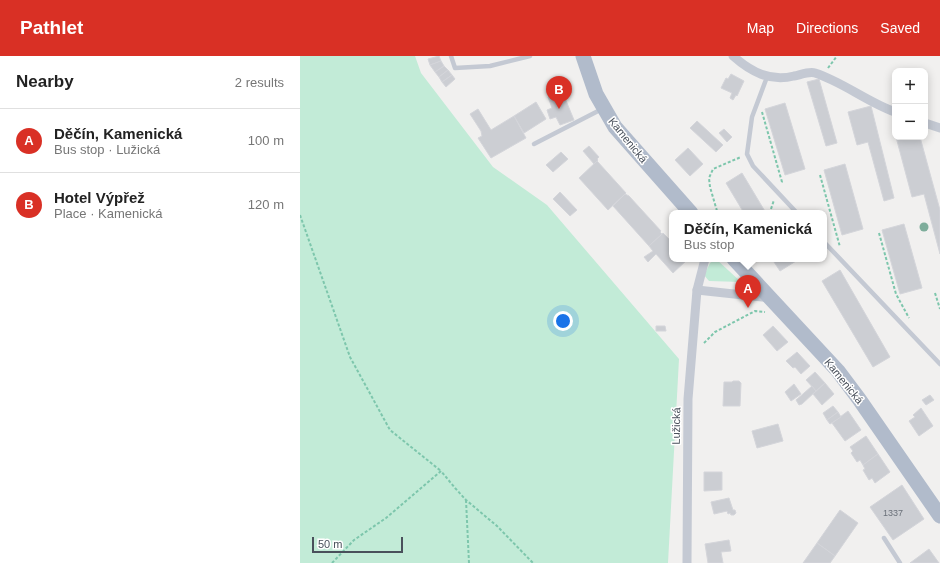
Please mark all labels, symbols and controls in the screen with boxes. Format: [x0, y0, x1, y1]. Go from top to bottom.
text: Pathlet [20, 17, 83, 38]
text: Map [747, 20, 774, 36]
text: Directions [796, 20, 858, 36]
text: Saved [880, 20, 920, 36]
map controls [892, 68, 928, 140]
button: + [892, 68, 928, 104]
text: Nearby [16, 72, 74, 91]
text: 2 results [235, 75, 284, 90]
pin: B [546, 76, 572, 109]
button: − [892, 104, 928, 140]
street label: Kamenická [606, 115, 650, 166]
text: Děčín, Kamenická [54, 125, 182, 142]
text: A [24, 133, 34, 148]
text: 100 m [248, 133, 284, 148]
text: Bus stop · Lužická [54, 142, 160, 157]
text: Hotel Výpřež [54, 189, 145, 206]
text: B [24, 197, 34, 212]
text: 120 m [248, 197, 284, 212]
text: Place · Kamenická [54, 206, 162, 221]
popup [669, 210, 827, 262]
text: Děčín, Kamenická [684, 220, 812, 237]
text: Bus stop [684, 237, 734, 252]
pin: A [735, 275, 761, 308]
your location [553, 311, 573, 331]
street label: Kamenická [822, 356, 866, 407]
street label: Lužická [670, 406, 682, 445]
house number: 1337 [883, 508, 903, 518]
scale bar [312, 535, 403, 554]
text: 50 m [318, 538, 342, 550]

